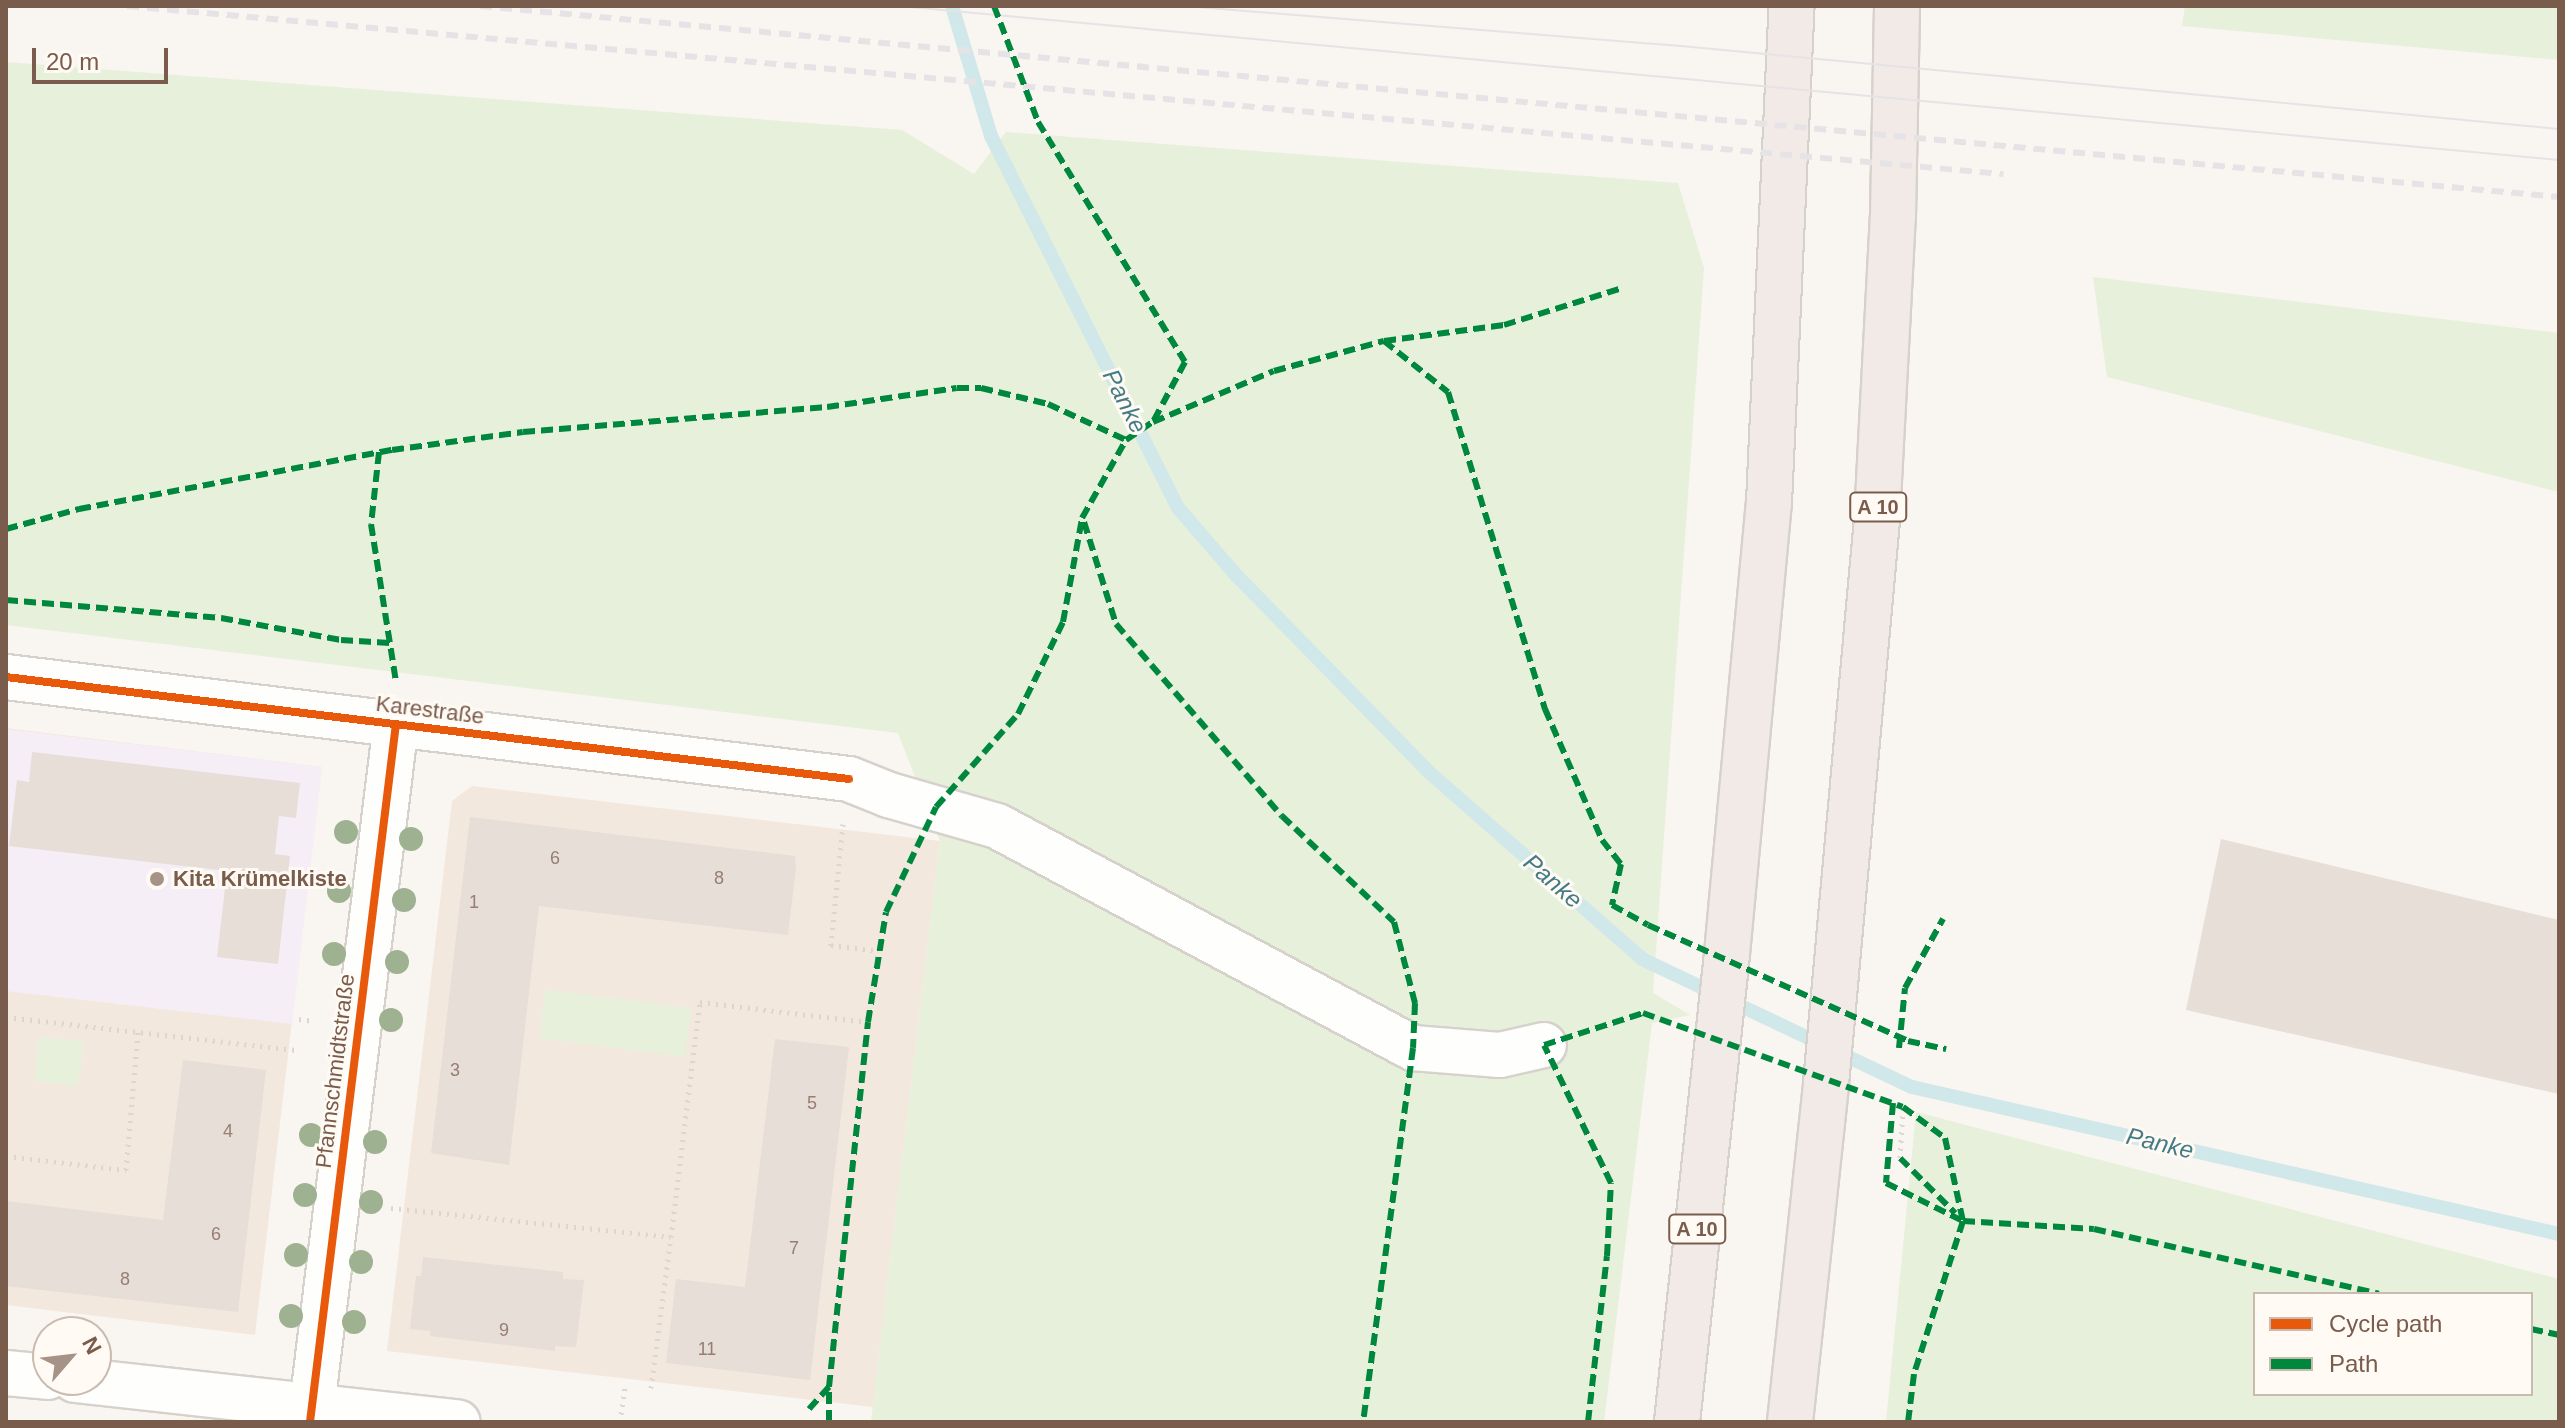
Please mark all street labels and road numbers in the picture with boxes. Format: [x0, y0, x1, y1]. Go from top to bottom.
road number: A 10 [1848, 491, 1908, 523]
street label: Karestraße [374, 690, 486, 730]
street label: Pfannschmidtstraße [310, 972, 360, 1170]
road number: A 10 [1667, 1213, 1727, 1245]

